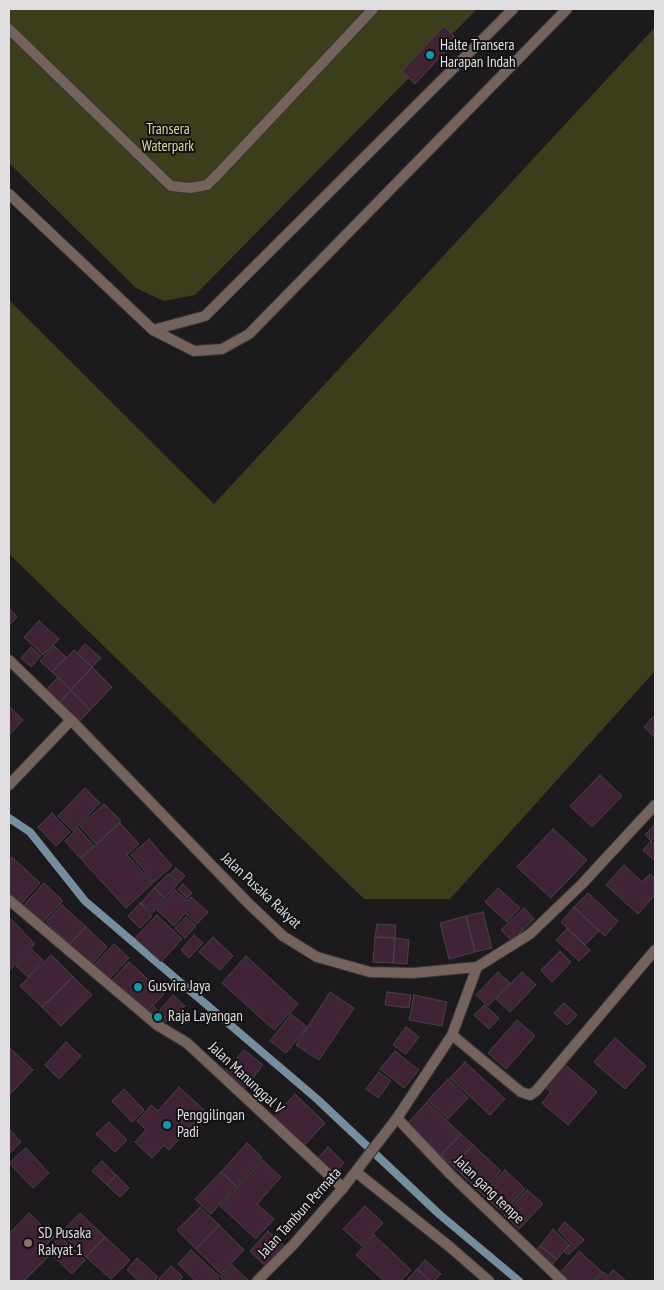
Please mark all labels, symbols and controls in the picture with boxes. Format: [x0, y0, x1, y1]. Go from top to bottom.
place label: Halte Transera Harapan Indah [440, 37, 516, 72]
marker: Halte Transera Harapan Indah [424, 49, 436, 61]
park label: Transera Waterpark [142, 121, 194, 156]
street label: Jalan Pusaka Rakyat [217, 849, 305, 933]
place label: Gusvira Jaya [148, 978, 211, 996]
marker: Gusvira Jaya [132, 981, 144, 993]
place label: Raja Layangan [168, 1008, 243, 1026]
marker: Raja Layangan [152, 1011, 164, 1023]
street label: Jalan Manunggal V [205, 1038, 287, 1118]
place label: Penggilingan Padi [177, 1107, 245, 1142]
marker: Penggilingan Padi [161, 1119, 173, 1131]
street label: Jalan gang tempe [450, 1152, 528, 1228]
street label: Jalan Tambun Permata [255, 1164, 345, 1262]
place label: SD Pusaka Rakyat 1 [38, 1225, 91, 1260]
marker: SD Pusaka Rakyat 1 [22, 1237, 34, 1249]

